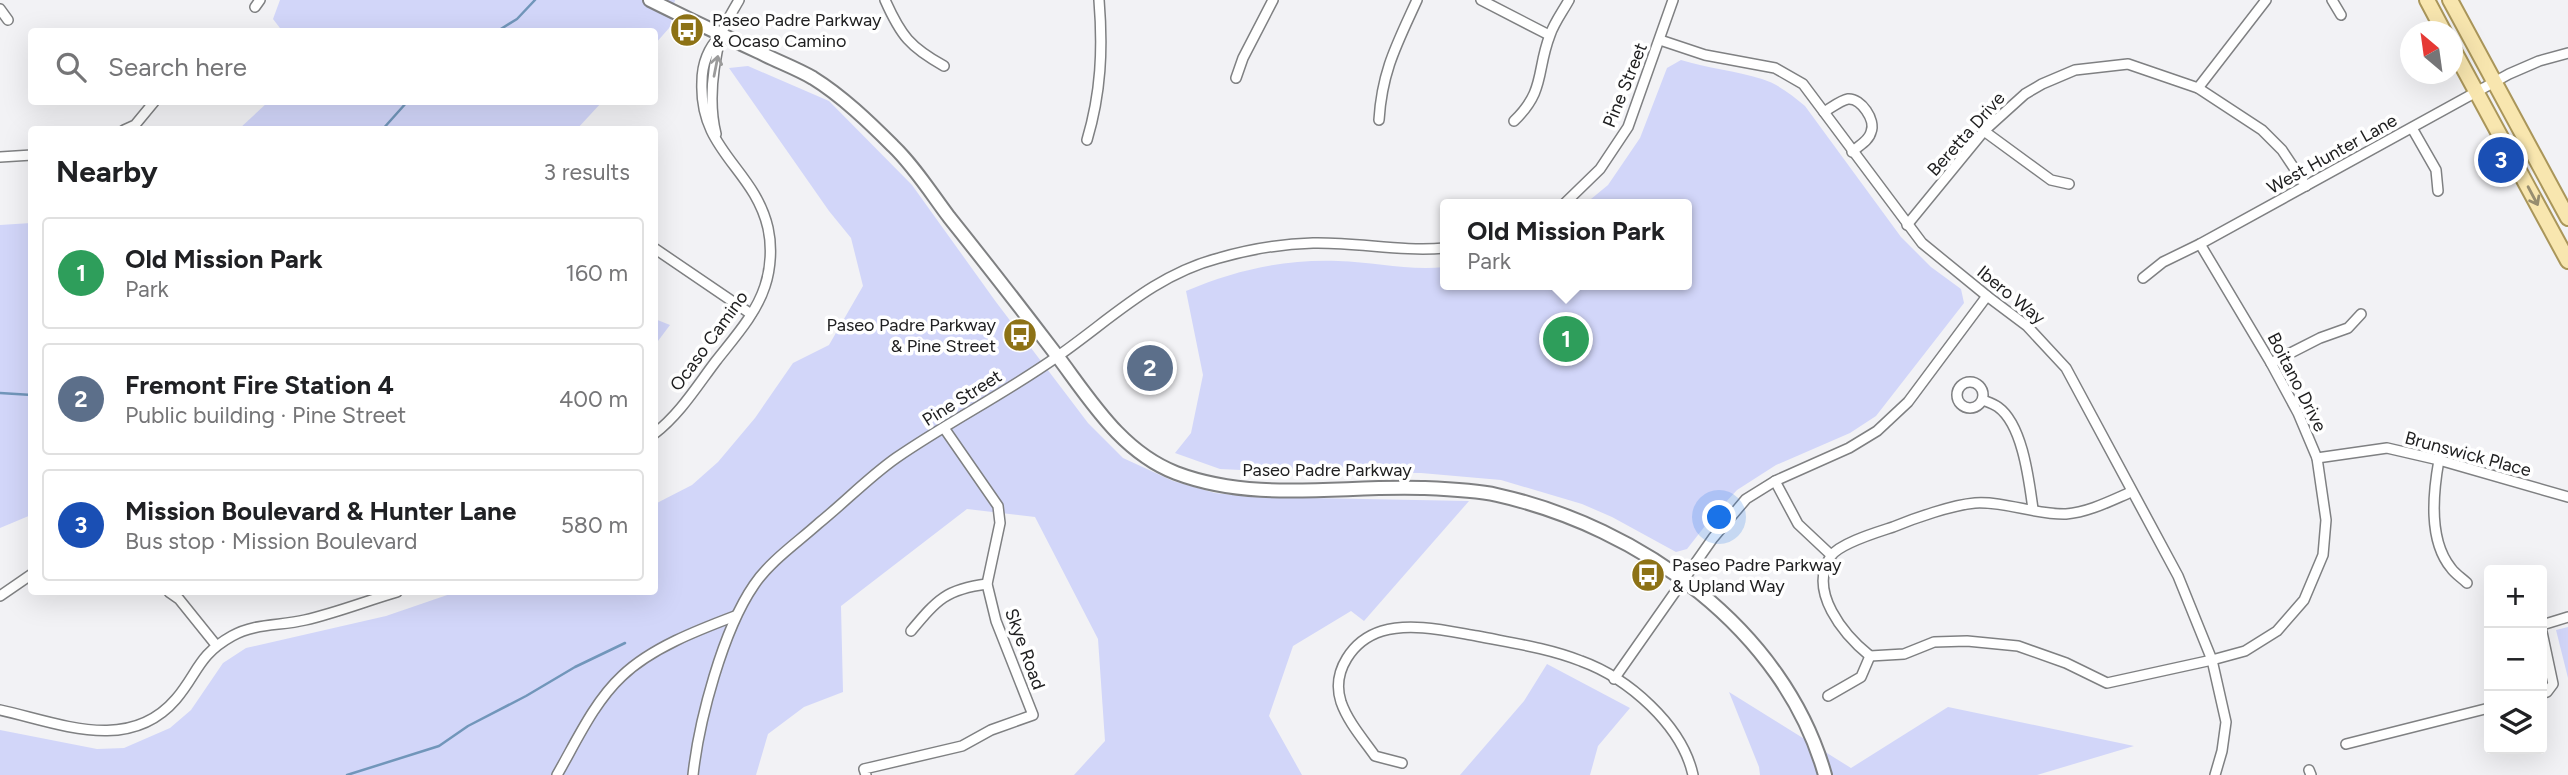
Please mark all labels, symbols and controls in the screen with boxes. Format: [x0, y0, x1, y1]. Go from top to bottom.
place label: Paseo Padre Parkway & Ocaso Camino [712, 9, 882, 52]
bus stop icon: Paseo Padre Parkway & Ocaso Camino [668, 11, 706, 49]
north arrow [2400, 21, 2463, 84]
search box [28, 28, 658, 105]
street label: Pine Street [1598, 39, 1652, 131]
icon: search [52, 48, 90, 86]
text: Search here [108, 51, 247, 83]
one-way arrow [709, 55, 723, 78]
street label: Beretta Drive [1923, 87, 2010, 181]
street label: West Hunter Lane [2263, 109, 2401, 199]
pin: 3 [2478, 134, 2524, 186]
text: Nearby [56, 153, 158, 190]
text: 3 results [543, 158, 630, 186]
one-way arrow [2527, 185, 2540, 206]
popup [1440, 199, 1692, 290]
text: Old Mission Park [1467, 215, 1665, 247]
text: Old Mission Park [125, 243, 323, 275]
text: Park [1467, 247, 1511, 275]
text: 1 [76, 259, 86, 287]
text: 160 m [565, 259, 628, 287]
street label: Ibero Way [1972, 261, 2050, 329]
text: Park [125, 275, 169, 303]
street label: Ocaso Camino [665, 287, 753, 395]
pin: 1 [1543, 313, 1589, 365]
place label: Paseo Padre Parkway & Pine Street [826, 314, 997, 357]
bus stop icon: Paseo Padre Parkway & Pine Street [1001, 316, 1039, 354]
street label: Boitano Drive [2263, 329, 2331, 435]
pin: 2 [1127, 342, 1173, 394]
street label: Pine Street [918, 365, 1006, 431]
text: Fremont Fire Station 4 [125, 369, 394, 401]
text: 2 [74, 385, 88, 413]
text: 400 m [559, 385, 628, 413]
text: Public building · Pine Street [125, 401, 406, 429]
street label: Brunswick Place [2402, 427, 2534, 481]
street label: Paseo Padre Parkway [1242, 459, 1412, 481]
text: Mission Boulevard & Hunter Lane [125, 495, 516, 527]
your location [1702, 500, 1736, 534]
text: 3 [75, 511, 87, 539]
text: 580 m [561, 511, 628, 539]
text: Bus stop · Mission Boulevard [125, 527, 417, 555]
place label: Paseo Padre Parkway & Upland Way [1672, 554, 1842, 597]
bus stop icon: Paseo Padre Parkway & Upland Way [1629, 556, 1667, 594]
map controls [2484, 565, 2547, 754]
button: + [2484, 565, 2547, 628]
street label: Skye Road [1000, 605, 1050, 693]
button: − [2484, 628, 2547, 691]
button: layers [2484, 691, 2547, 754]

